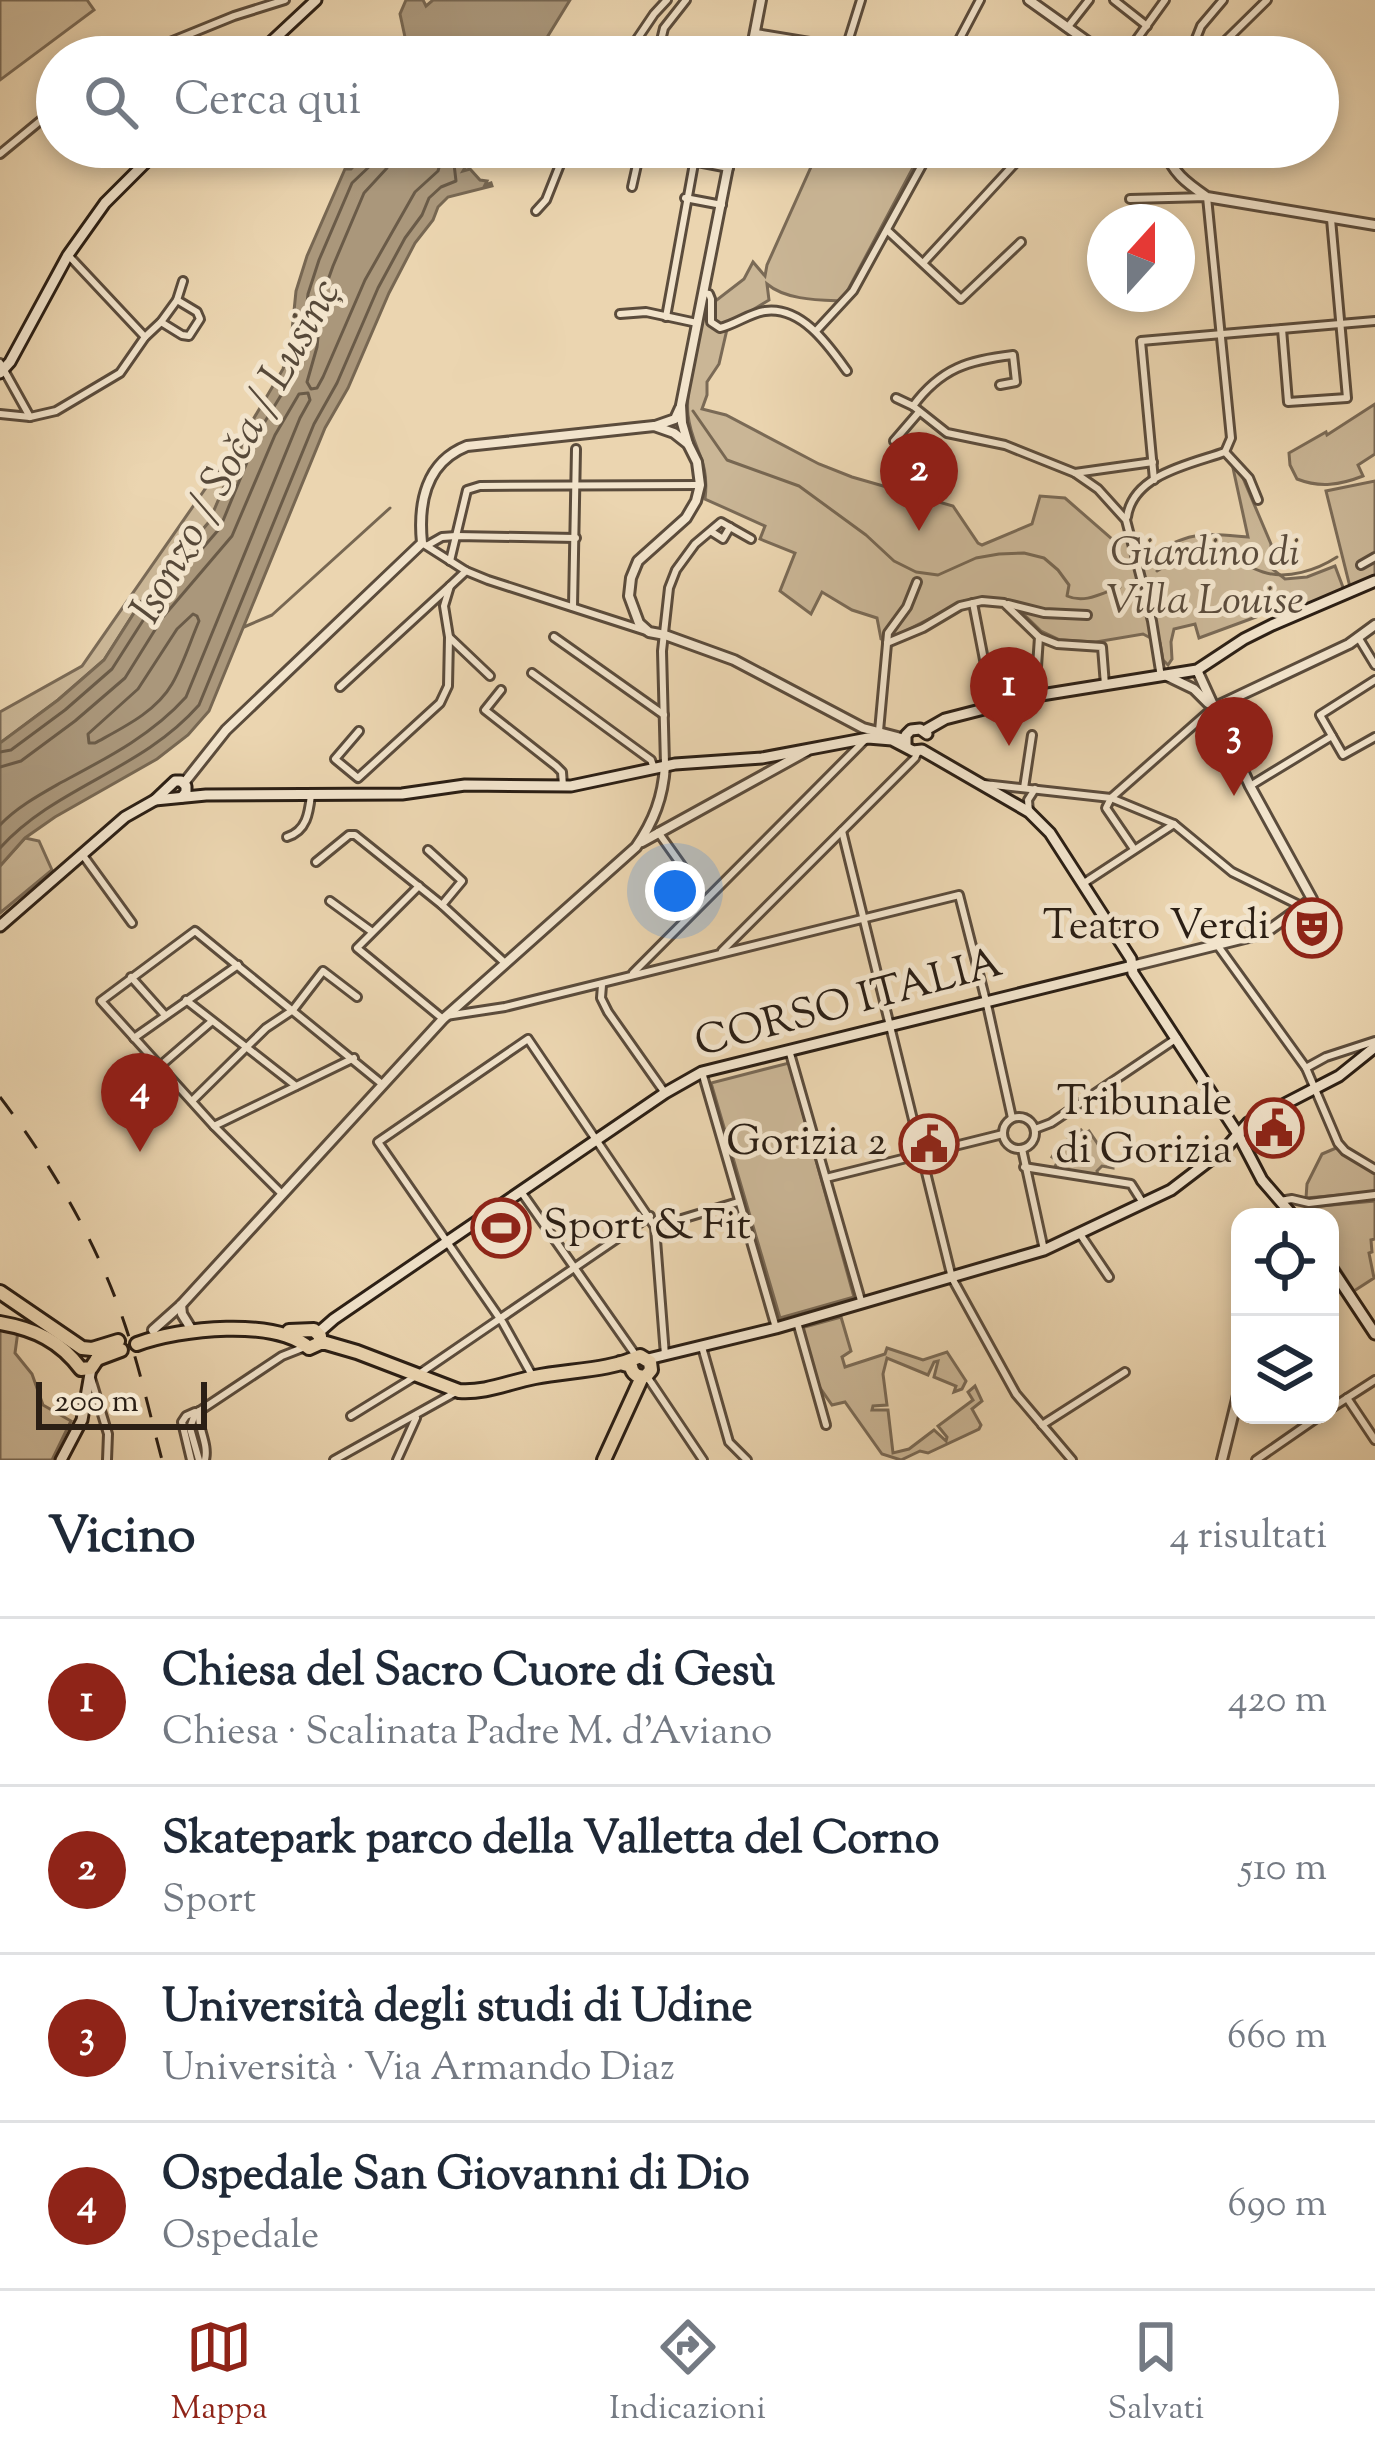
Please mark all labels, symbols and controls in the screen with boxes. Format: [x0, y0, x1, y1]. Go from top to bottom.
search box [36, 36, 1339, 168]
icon: search [78, 69, 144, 135]
text: Cerca qui [174, 70, 361, 135]
north arrow [1087, 204, 1195, 312]
water label: Isonzo / Soča / Lusinç [116, 268, 360, 636]
pin: 2 [880, 432, 958, 531]
park label: Giardino di Villa Louise [1106, 525, 1304, 633]
pin: 1 [970, 647, 1048, 746]
pin: 3 [1195, 697, 1273, 796]
your location [645, 861, 705, 921]
theatre icon: Teatro Verdi [1281, 897, 1343, 959]
place label: Teatro Verdi [1043, 898, 1270, 958]
street label: CORSO ITALIA [689, 935, 1009, 1075]
pin: 4 [101, 1053, 179, 1152]
place label: Tribunale di Gorizia [1055, 1074, 1232, 1182]
public building icon: Tribunale di Gorizia [1243, 1097, 1305, 1159]
public building icon: Gorizia 2 [898, 1113, 960, 1175]
place label: Gorizia 2 [726, 1114, 887, 1174]
sports icon: Sport & Fit [470, 1197, 532, 1259]
place label: Sport & Fit [543, 1198, 751, 1258]
map controls [1231, 1208, 1339, 1424]
button: locate [1231, 1208, 1339, 1316]
button: layers [1231, 1316, 1339, 1424]
scale bar [36, 1376, 207, 1429]
text: 200 m [54, 1379, 139, 1427]
text: Vicino [48, 1502, 195, 1575]
text: 4 risultati [1170, 1510, 1327, 1566]
text: Chiesa del Sacro Cuore di Gesù [162, 1641, 775, 1706]
text: 1 [80, 1674, 94, 1730]
text: 420 m [1228, 1674, 1327, 1730]
text: Chiesa · Scalinata Padre M. d'Aviano [162, 1706, 772, 1762]
text: Skatepark parco della Valletta del Corno [162, 1809, 939, 1874]
text: 2 [78, 1842, 96, 1898]
text: 510 m [1240, 1842, 1327, 1898]
text: Sport [162, 1874, 256, 1930]
text: Università degli studi di Udine [162, 1977, 753, 2042]
text: 3 [79, 2010, 95, 2066]
text: 660 m [1227, 2010, 1327, 2066]
text: Università · Via Armando Diaz [162, 2042, 675, 2098]
text: Ospedale San Giovanni di Dio [162, 2145, 750, 2210]
text: 4 [77, 2178, 97, 2234]
text: 690 m [1227, 2178, 1327, 2234]
text: Ospedale [162, 2210, 319, 2266]
tab: Mappa [171, 2314, 268, 2434]
tab: Indicazioni [609, 2314, 766, 2434]
tab: Salvati [1108, 2314, 1204, 2434]

